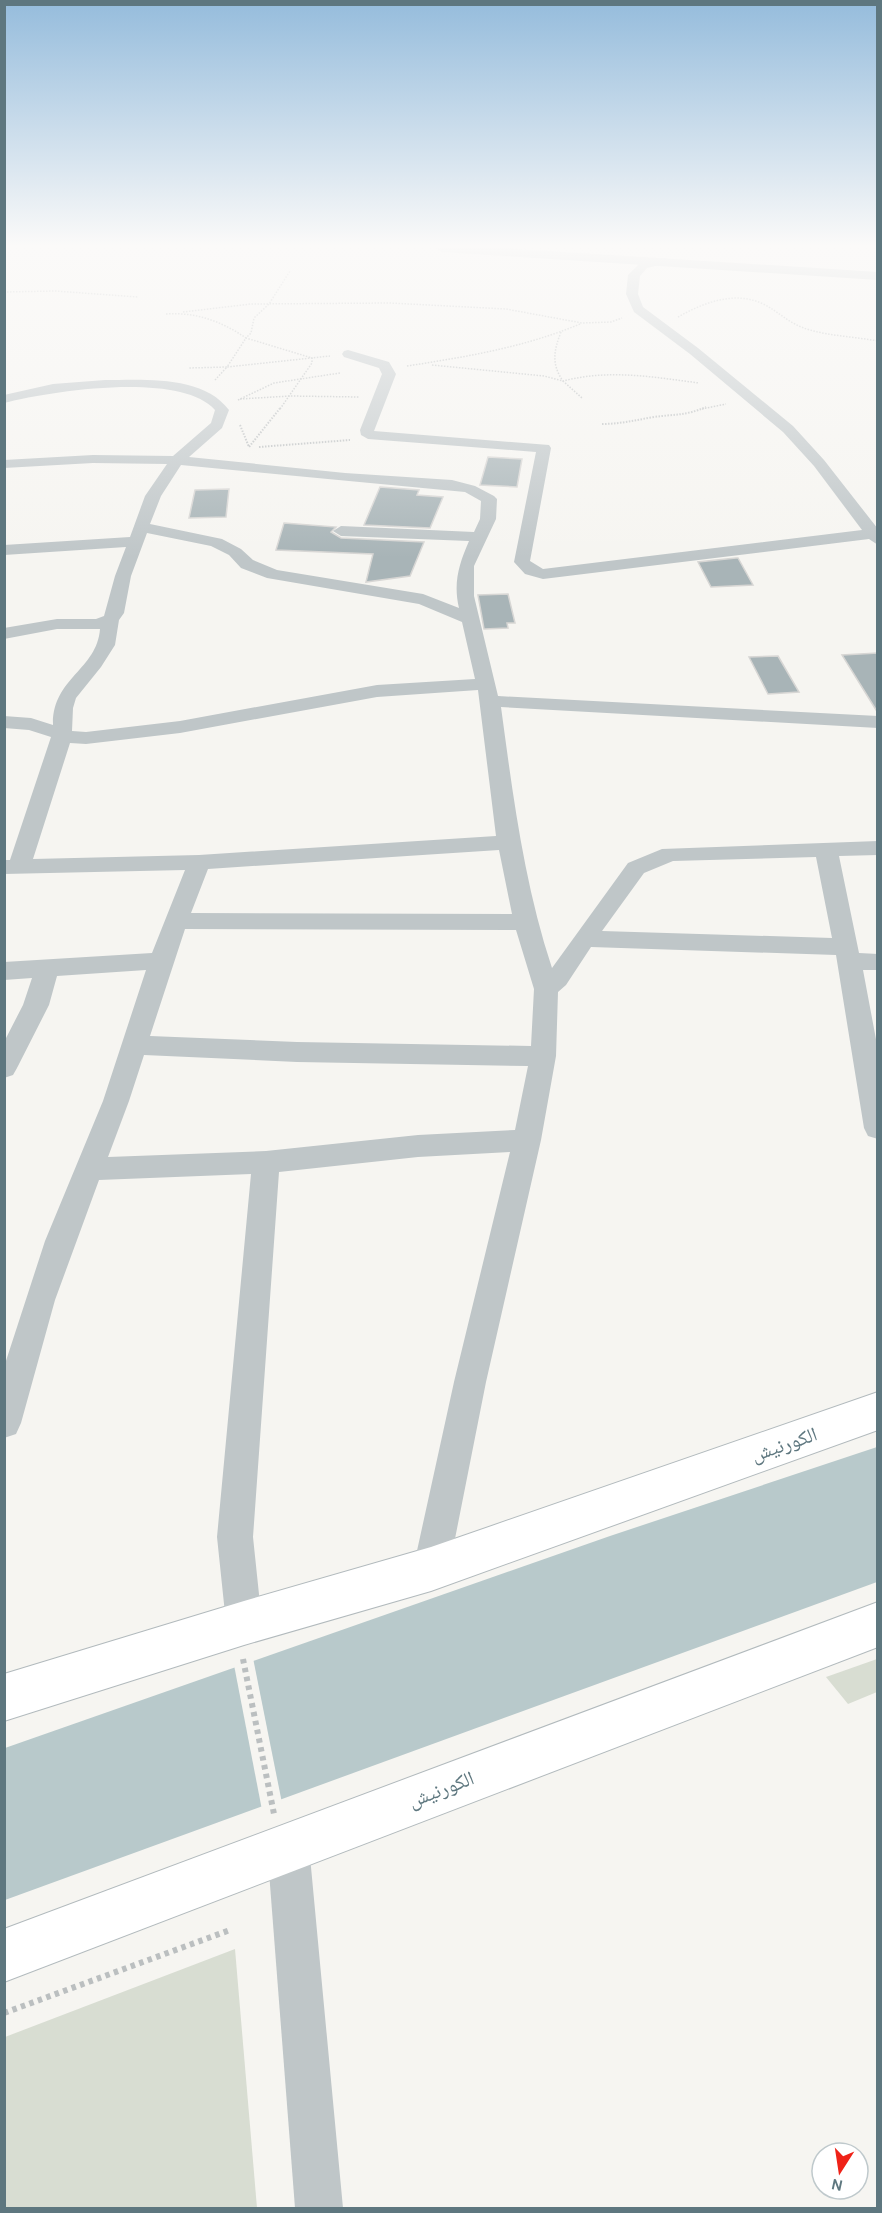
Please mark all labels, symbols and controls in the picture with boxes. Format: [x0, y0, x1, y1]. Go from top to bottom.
street label: الكورنيش [748, 1422, 820, 1466]
street label: الكورنيش [405, 1766, 477, 1812]
north arrow [810, 2141, 870, 2201]
text: N [829, 2175, 845, 2196]

